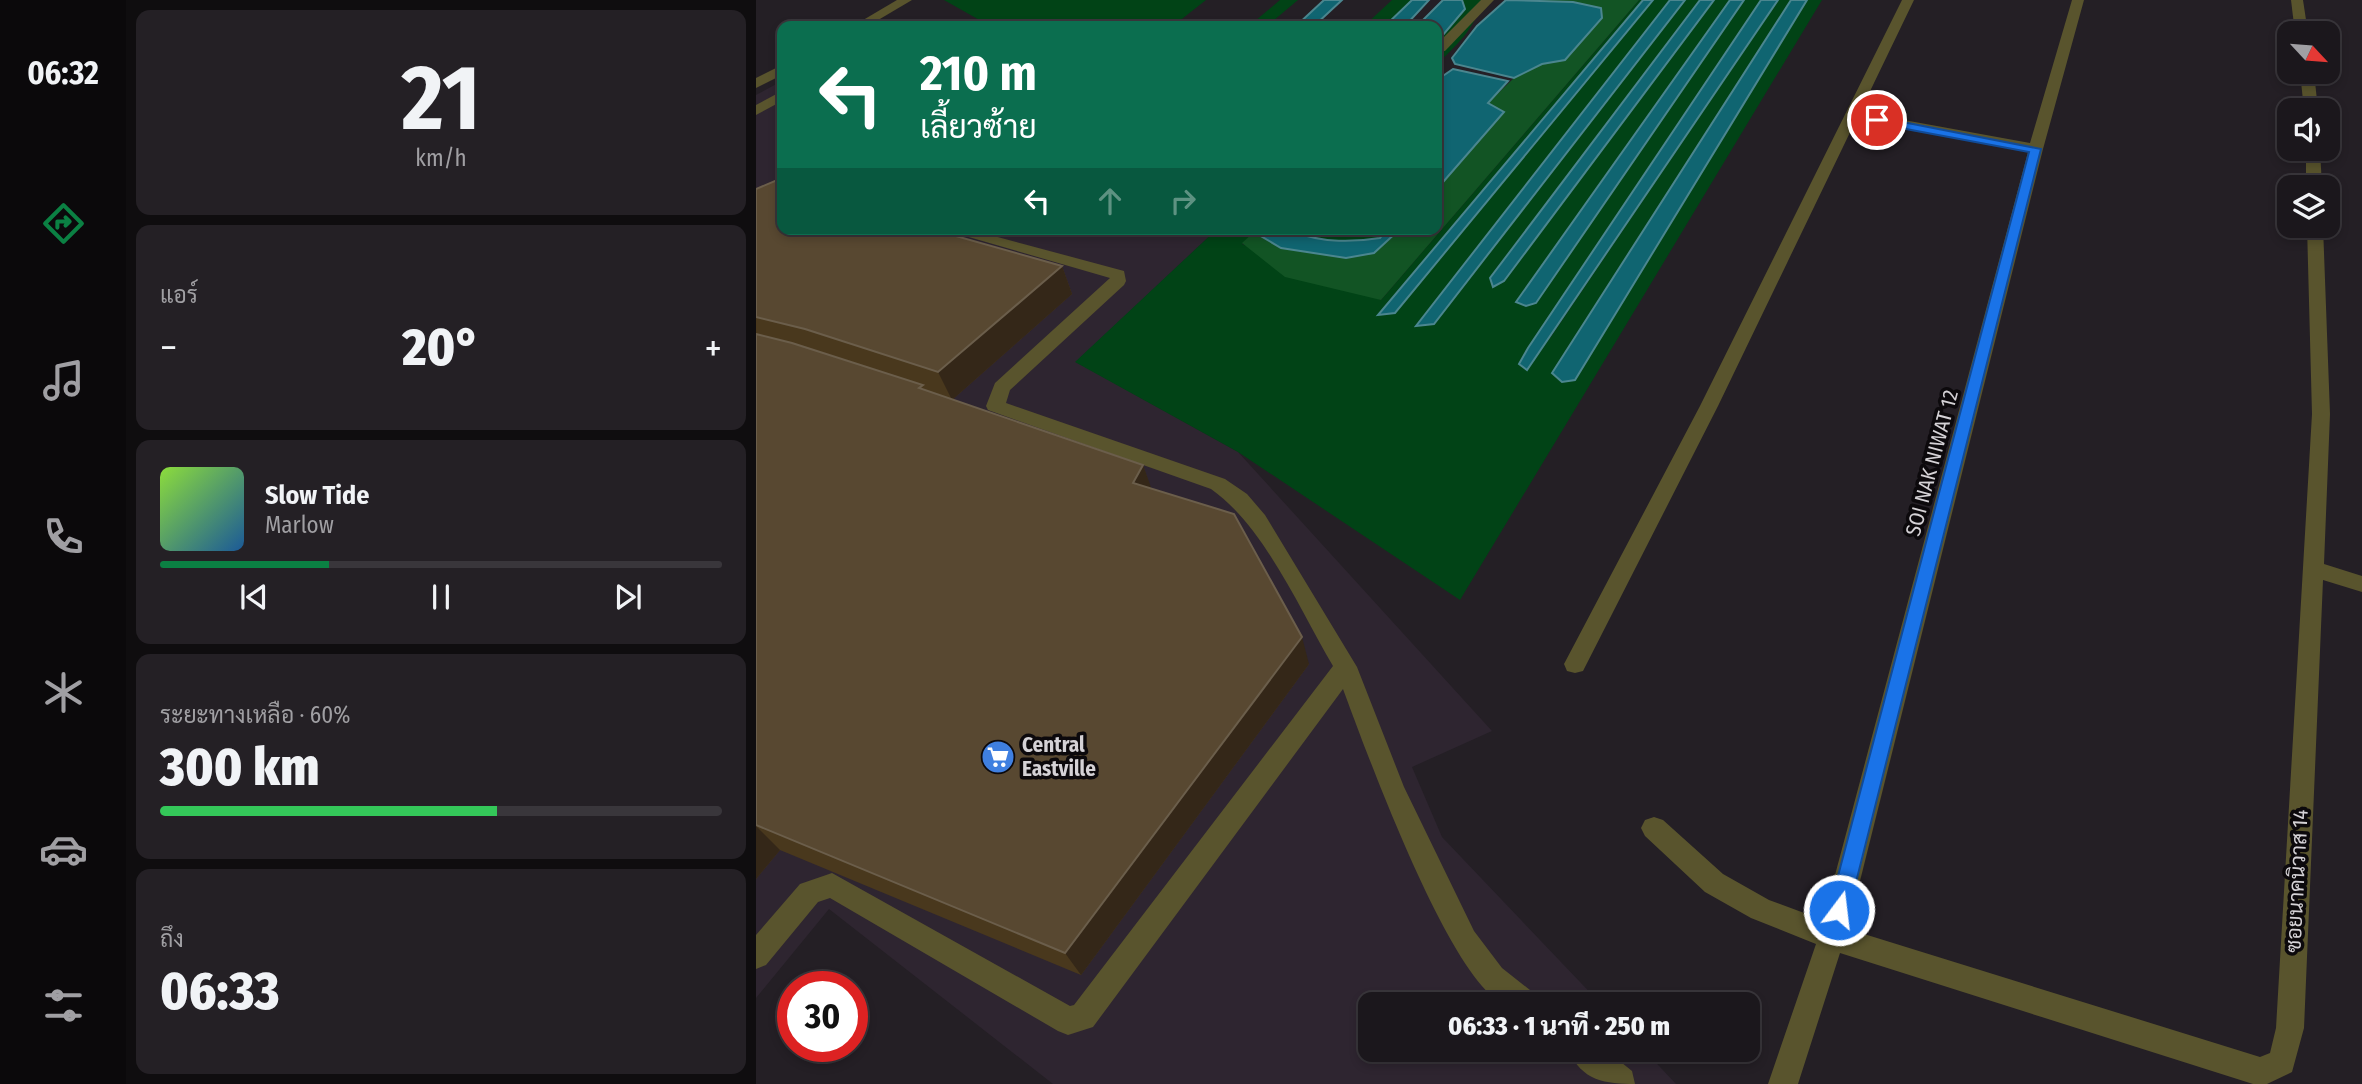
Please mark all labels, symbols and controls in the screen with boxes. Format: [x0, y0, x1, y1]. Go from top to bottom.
north arrow [2277, 21, 2340, 84]
map controls [2277, 21, 2340, 238]
text: 21 [401, 44, 481, 153]
text: 210 m [920, 44, 1037, 103]
icon: left [805, 49, 896, 140]
text: 06:32 [27, 54, 99, 92]
pin [1847, 90, 1907, 150]
button: sound [2277, 98, 2340, 161]
icon: arrive [1858, 101, 1896, 139]
text: เลี้ยวซ้าย [920, 108, 1037, 146]
text: km/h [415, 144, 467, 172]
button: layers [2277, 175, 2340, 238]
icon: left [1018, 182, 1056, 220]
icon: ahead [1091, 182, 1129, 220]
icon: right [1164, 182, 1202, 220]
icon: directions [39, 199, 88, 248]
text: แอร์ [160, 281, 198, 309]
text: 20° [402, 316, 480, 379]
text: − [160, 325, 177, 371]
text: + [705, 325, 722, 371]
icon: music [39, 356, 88, 405]
street label: SOI NAK NIWAT 12 [1900, 387, 1964, 539]
text: Slow Tide [265, 480, 369, 511]
text: Marlow [265, 511, 334, 539]
icon: phone [39, 512, 88, 561]
icon: previous [235, 578, 273, 616]
icon: pause [422, 578, 460, 616]
icon: next [609, 578, 647, 616]
icon: climate [39, 668, 88, 717]
text: ระยะทางเหลือ · 60% [160, 701, 350, 729]
place label: Central Eastville [1022, 732, 1096, 782]
text: 300 km [160, 736, 320, 799]
supermarket icon: Central Eastville [979, 738, 1017, 776]
street label: ซอยนาคนิวาส 14 [2280, 809, 2314, 953]
icon: car [39, 825, 88, 874]
position arrow [1802, 873, 1876, 947]
text: ถึง [160, 925, 184, 953]
text: 06:33 [160, 960, 279, 1023]
speed limit sign: 30 [777, 971, 868, 1062]
icon: filters [39, 981, 88, 1030]
text: 06:33 · 1 นาที · 250 m [1448, 1011, 1670, 1042]

